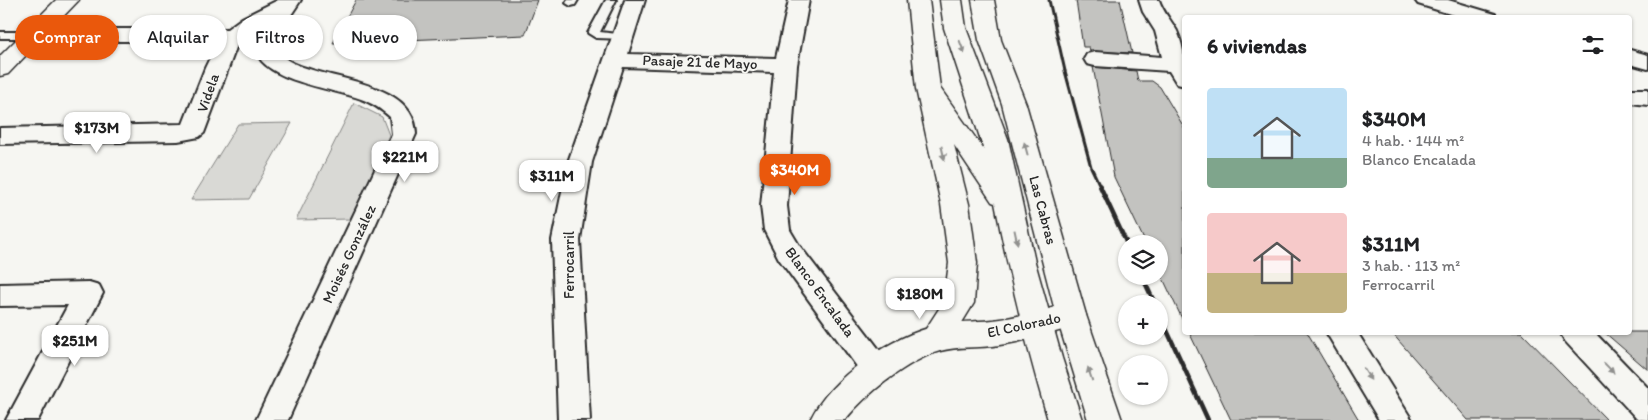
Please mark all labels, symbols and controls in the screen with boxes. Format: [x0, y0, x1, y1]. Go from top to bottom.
chip: Comprar [15, 15, 119, 60]
chip: Alquilar [129, 15, 227, 60]
chip: Filtros [237, 15, 323, 60]
chip: Nuevo [333, 15, 417, 60]
icon: filters [1579, 31, 1607, 59]
text: 6 viviendas [1207, 33, 1307, 58]
one-way arrow [958, 40, 966, 55]
street label: Pasaje 21 de Mayo [642, 51, 758, 73]
street label: Videla [193, 71, 223, 115]
text: $340M [1362, 106, 1426, 131]
icon: home [1247, 108, 1307, 168]
pin: $173M [62, 112, 132, 154]
text: $173M [75, 118, 119, 137]
text: 4 hab. · 144 m² [1362, 131, 1464, 150]
pin: $221M [370, 140, 440, 183]
one-way arrow [1022, 142, 1030, 157]
one-way arrow [939, 146, 947, 161]
text: $221M [383, 147, 427, 166]
text: Blanco Encalada [1362, 150, 1476, 169]
pin: $340M [760, 154, 830, 196]
pin: $311M [517, 160, 587, 202]
text: $340M [771, 160, 819, 179]
text: $311M [530, 166, 574, 185]
street label: Las Cabras [1025, 174, 1061, 247]
street label: Moisés González [318, 202, 380, 306]
one-way arrow [1012, 229, 1020, 244]
street label: Ferrocarril [560, 230, 578, 299]
text: $311M [1362, 231, 1420, 256]
icon: home [1247, 233, 1307, 293]
map controls [1118, 235, 1168, 405]
button: layers [1118, 235, 1168, 285]
street label: Blanco Encalada [781, 244, 859, 341]
text: 3 hab. · 113 m² [1362, 256, 1460, 275]
text: Ferrocarril [1362, 275, 1435, 294]
pin: $180M [885, 278, 955, 320]
text: $180M [897, 284, 943, 303]
button: + [1118, 295, 1168, 345]
street label: El Colorado [986, 308, 1062, 342]
pin: $251M [40, 324, 110, 367]
text: $251M [53, 331, 97, 350]
button: − [1118, 355, 1168, 405]
one-way arrow [1603, 361, 1615, 373]
one-way arrow [1086, 366, 1094, 381]
one-way arrow [1363, 367, 1372, 381]

